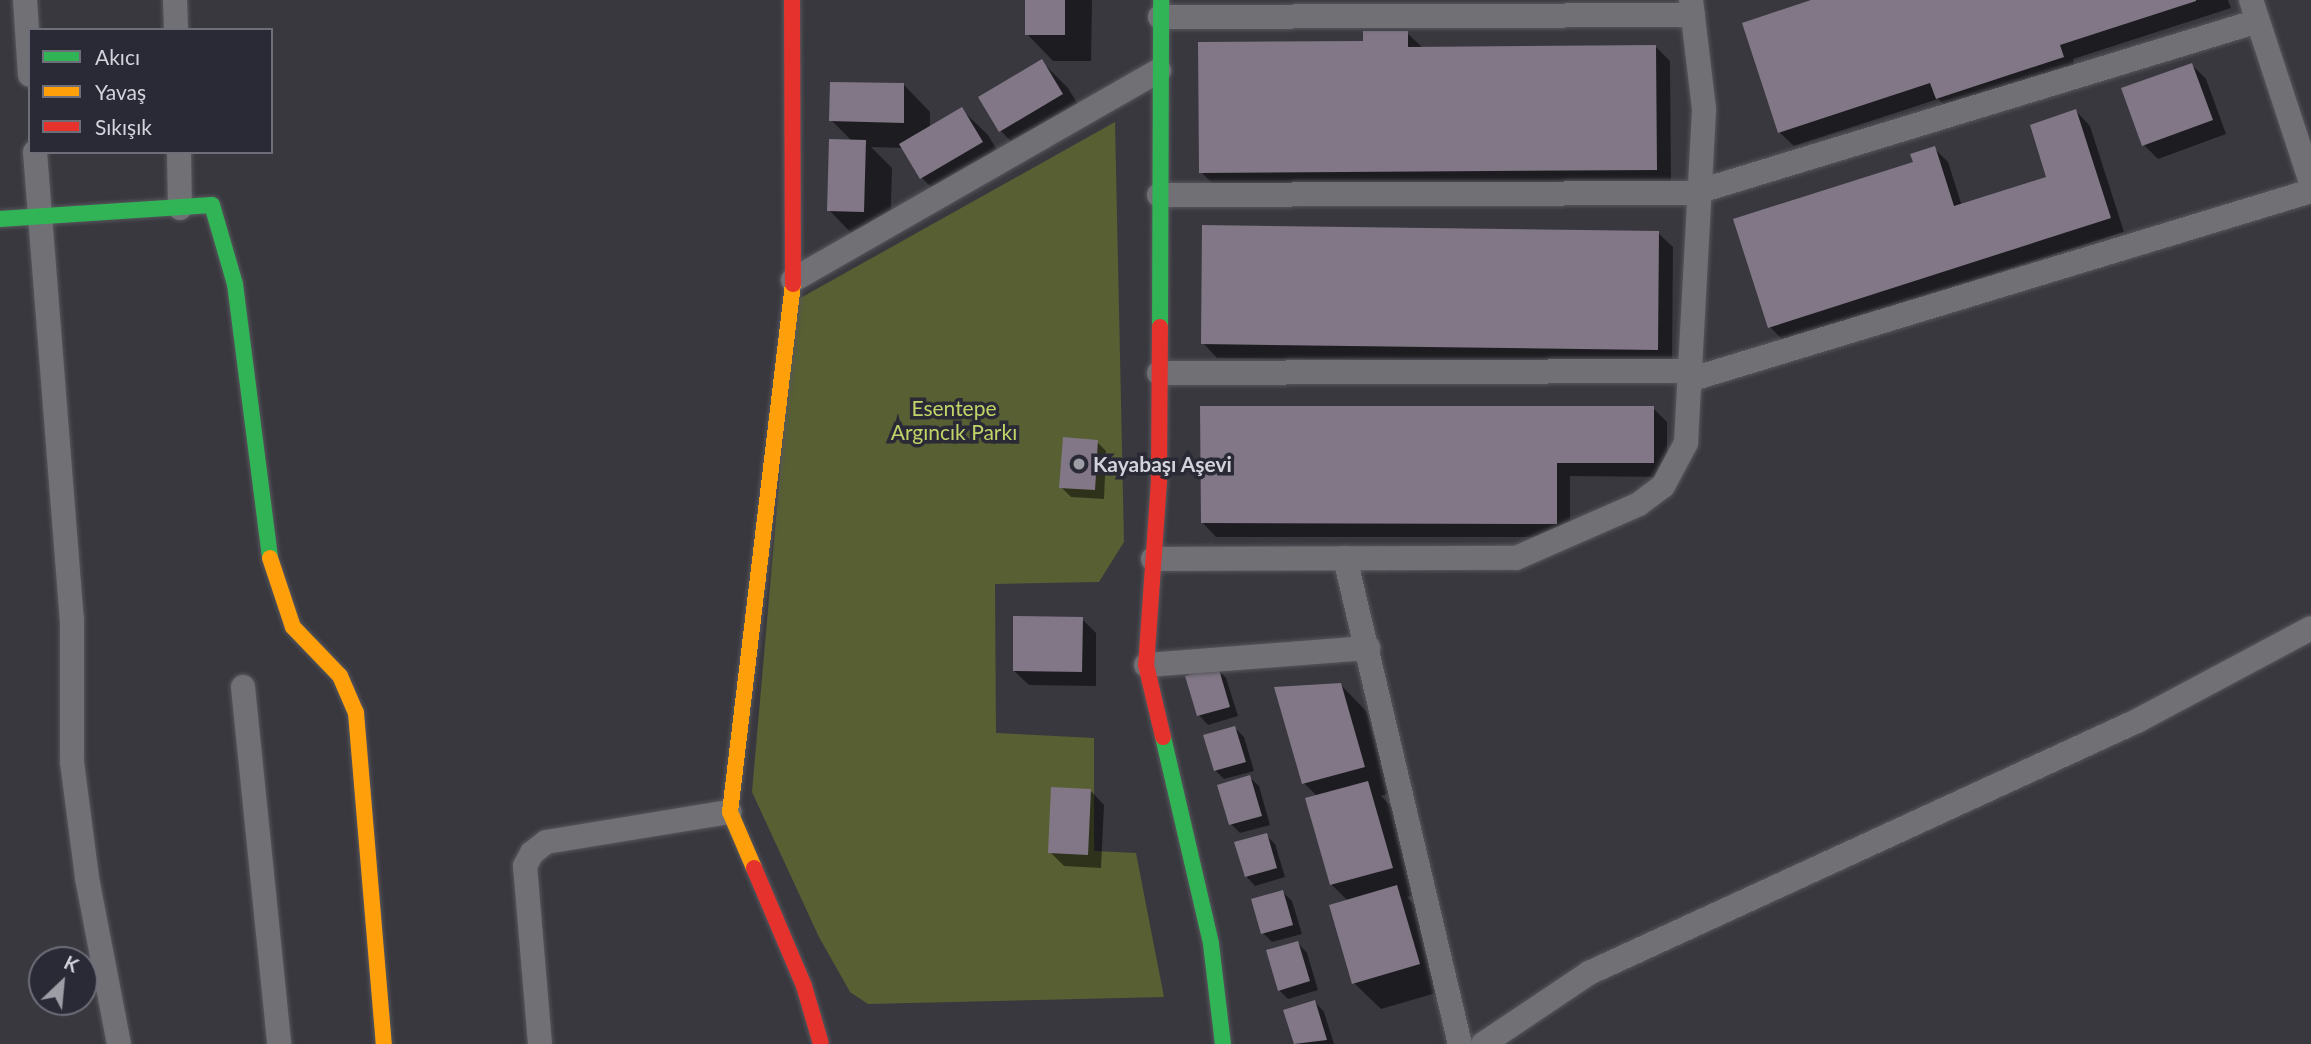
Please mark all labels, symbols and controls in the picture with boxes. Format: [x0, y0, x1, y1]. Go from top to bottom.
legend [28, 28, 273, 154]
text: Akıcı [95, 44, 140, 69]
text: Yavaş [95, 79, 146, 104]
text: Sıkışık [95, 114, 152, 139]
park label: Esentepe Argıncık Parkı [891, 395, 1017, 445]
place label: Kayabaşı Aşevi [1093, 451, 1233, 477]
marker: Kayabaşı Aşevi [1071, 456, 1087, 472]
north arrow [28, 946, 98, 1016]
text: K [61, 950, 82, 977]

